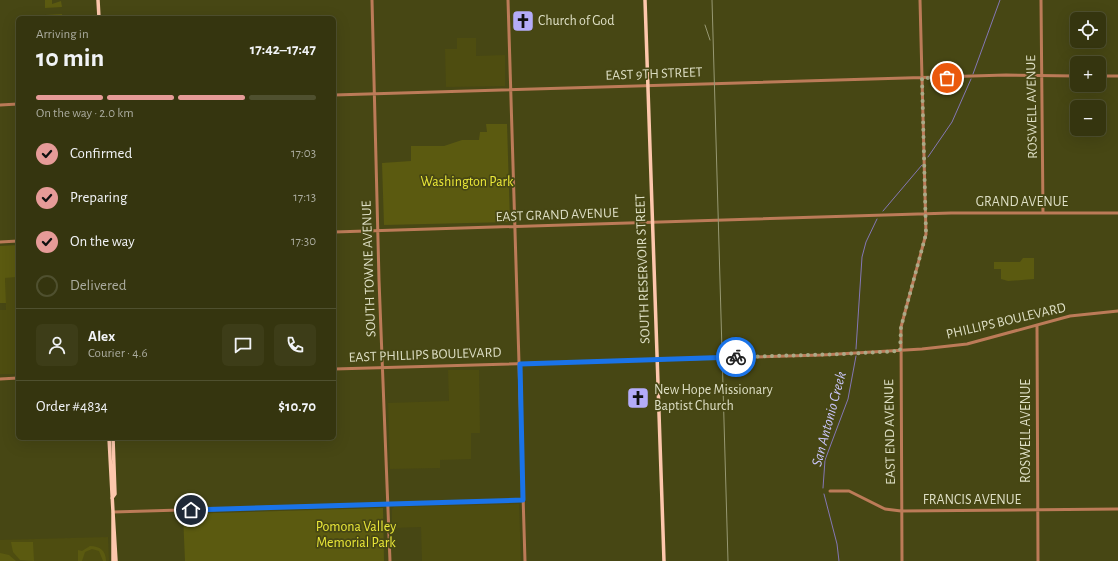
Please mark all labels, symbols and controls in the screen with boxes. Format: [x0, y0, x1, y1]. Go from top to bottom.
church icon: Church of God [510, 8, 536, 34]
map controls [1070, 12, 1106, 136]
button: locate [1070, 12, 1106, 48]
place label: Church of God [538, 14, 614, 28]
text: Arriving in [36, 28, 89, 41]
text: 17:42–17:47 [250, 42, 316, 57]
text: 10 min [36, 45, 104, 71]
street label: ROSWELL AVENUE [1024, 55, 1040, 159]
button: + [1070, 56, 1106, 92]
pin [930, 61, 964, 95]
street label: EAST 9TH STREET [605, 65, 703, 83]
icon: bag [936, 67, 958, 89]
button: − [1070, 100, 1106, 136]
text: On the way · 2.0 km [36, 107, 134, 120]
icon: check [36, 143, 58, 165]
text: Confirmed [70, 146, 132, 161]
text: 17:03 [291, 147, 316, 160]
park label: Washington Park [421, 175, 514, 189]
icon: check [36, 187, 58, 209]
text: Preparing [70, 190, 127, 205]
text: 17:13 [293, 191, 316, 204]
street label: SOUTH RESERVOIR STREET [633, 194, 653, 344]
street label: GRAND AVENUE [976, 195, 1069, 209]
street label: SOUTH TOWNE AVENUE [360, 200, 378, 338]
street label: EAST GRAND AVENUE [495, 206, 619, 224]
icon: check [36, 231, 58, 253]
text: On the way [70, 234, 135, 249]
text: 17:30 [291, 235, 316, 248]
text: Delivered [70, 278, 127, 293]
street label: PHILLIPS BOULEVARD [945, 300, 1067, 342]
button: person [36, 324, 78, 366]
button: chat [222, 324, 264, 366]
button: phone [274, 324, 316, 366]
text: Alex [88, 329, 115, 344]
courier [716, 337, 756, 377]
street label: EAST PHILLIPS BOULEVARD [348, 345, 502, 365]
icon: bike [725, 346, 747, 368]
text: Courier · 4.6 [88, 347, 148, 360]
water label: San Antonio Creek [809, 370, 849, 468]
street label: EAST END AVENUE [882, 379, 898, 485]
street label: ROSWELL AVENUE [1019, 379, 1033, 483]
place label: New Hope Missionary Baptist Church [654, 383, 773, 413]
church icon: New Hope Missionary Baptist Church [625, 385, 651, 411]
text: Order #4834 [36, 399, 108, 414]
text: $10.70 [278, 399, 316, 414]
pin [174, 493, 208, 527]
street label: FRANCIS AVENUE [923, 493, 1022, 507]
icon: home [180, 499, 202, 521]
park label: Pomona Valley Memorial Park [316, 520, 396, 550]

